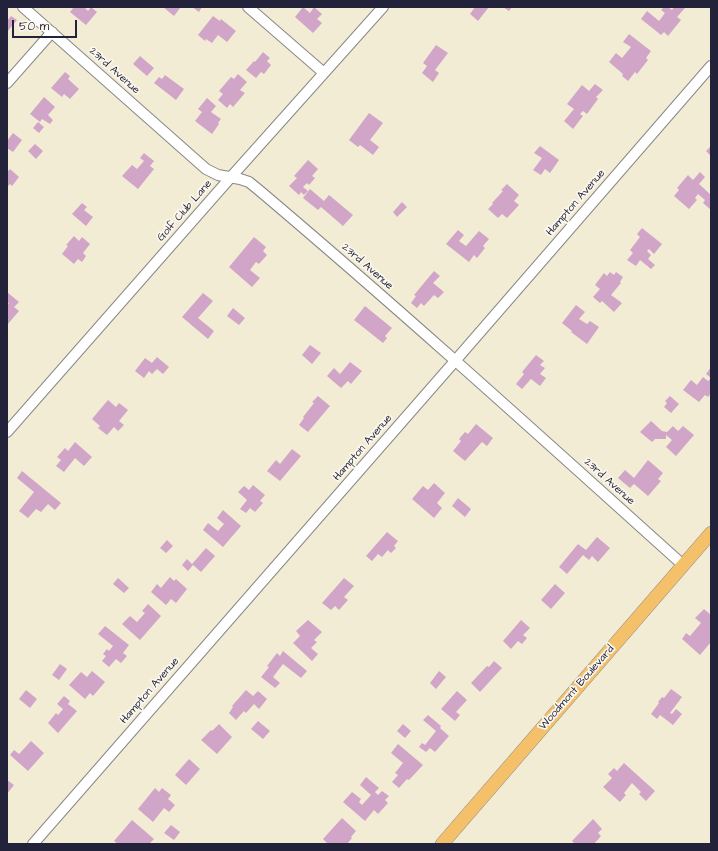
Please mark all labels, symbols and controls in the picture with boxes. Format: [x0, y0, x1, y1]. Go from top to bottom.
scale bar [14, 12, 79, 38]
text: 50 m [19, 18, 49, 35]
street label: 23rd Avenue [86, 45, 142, 97]
street label: Hampton Avenue [544, 167, 608, 239]
street label: Golf Club Lane [155, 178, 215, 244]
street label: 23rd Avenue [339, 241, 395, 293]
street label: Hampton Avenue [331, 412, 395, 484]
street label: 23rd Avenue [581, 456, 637, 508]
street label: Woodmont Boulevard [537, 643, 617, 733]
street label: Hampton Avenue [118, 655, 182, 727]

